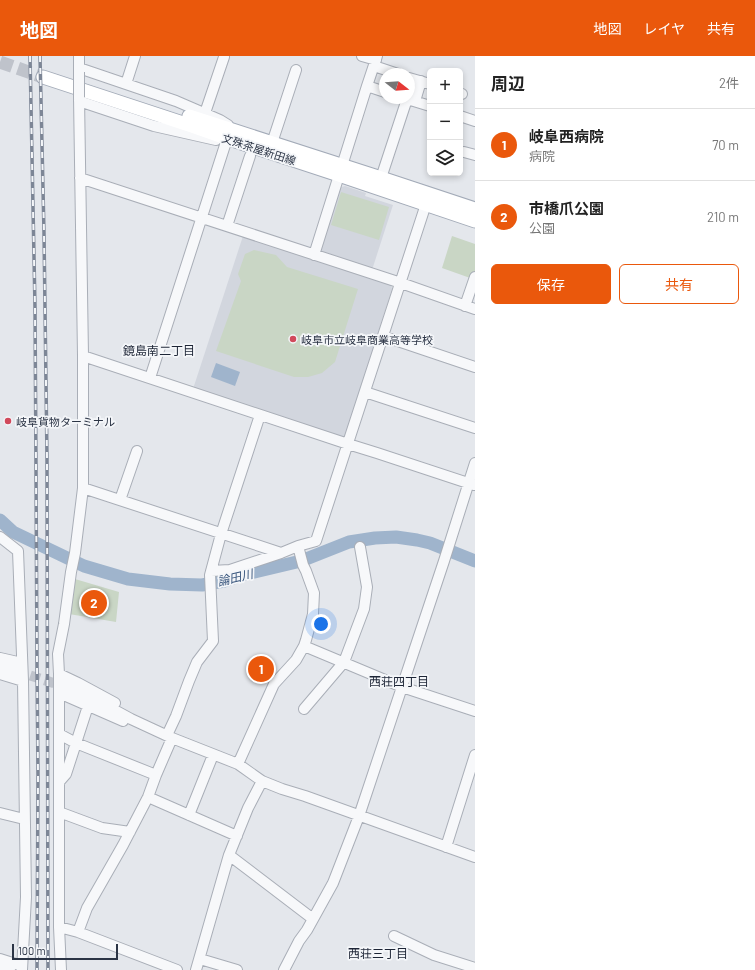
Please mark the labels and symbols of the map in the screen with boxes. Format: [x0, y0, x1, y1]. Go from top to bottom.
north arrow [379, 68, 415, 104]
street label: 文殊茶屋新田線 [220, 131, 298, 167]
place label: 岐阜市立岐阜商業高等学校 [301, 333, 433, 346]
marker: 岐阜市立岐阜商業高等学校 [288, 334, 298, 344]
district label: 鏡島南二丁目 [123, 343, 195, 357]
place label: 岐阜貨物ターミナル [16, 415, 115, 428]
marker: 岐阜貨物ターミナル [3, 416, 13, 426]
water label: 論田川 [216, 566, 256, 588]
pin: 2 [81, 588, 107, 618]
your location [311, 614, 331, 634]
pin: 1 [248, 654, 274, 684]
district label: 西荘四丁目 [369, 674, 429, 688]
scale bar [12, 942, 118, 961]
district label: 西荘三丁目 [348, 946, 408, 960]

